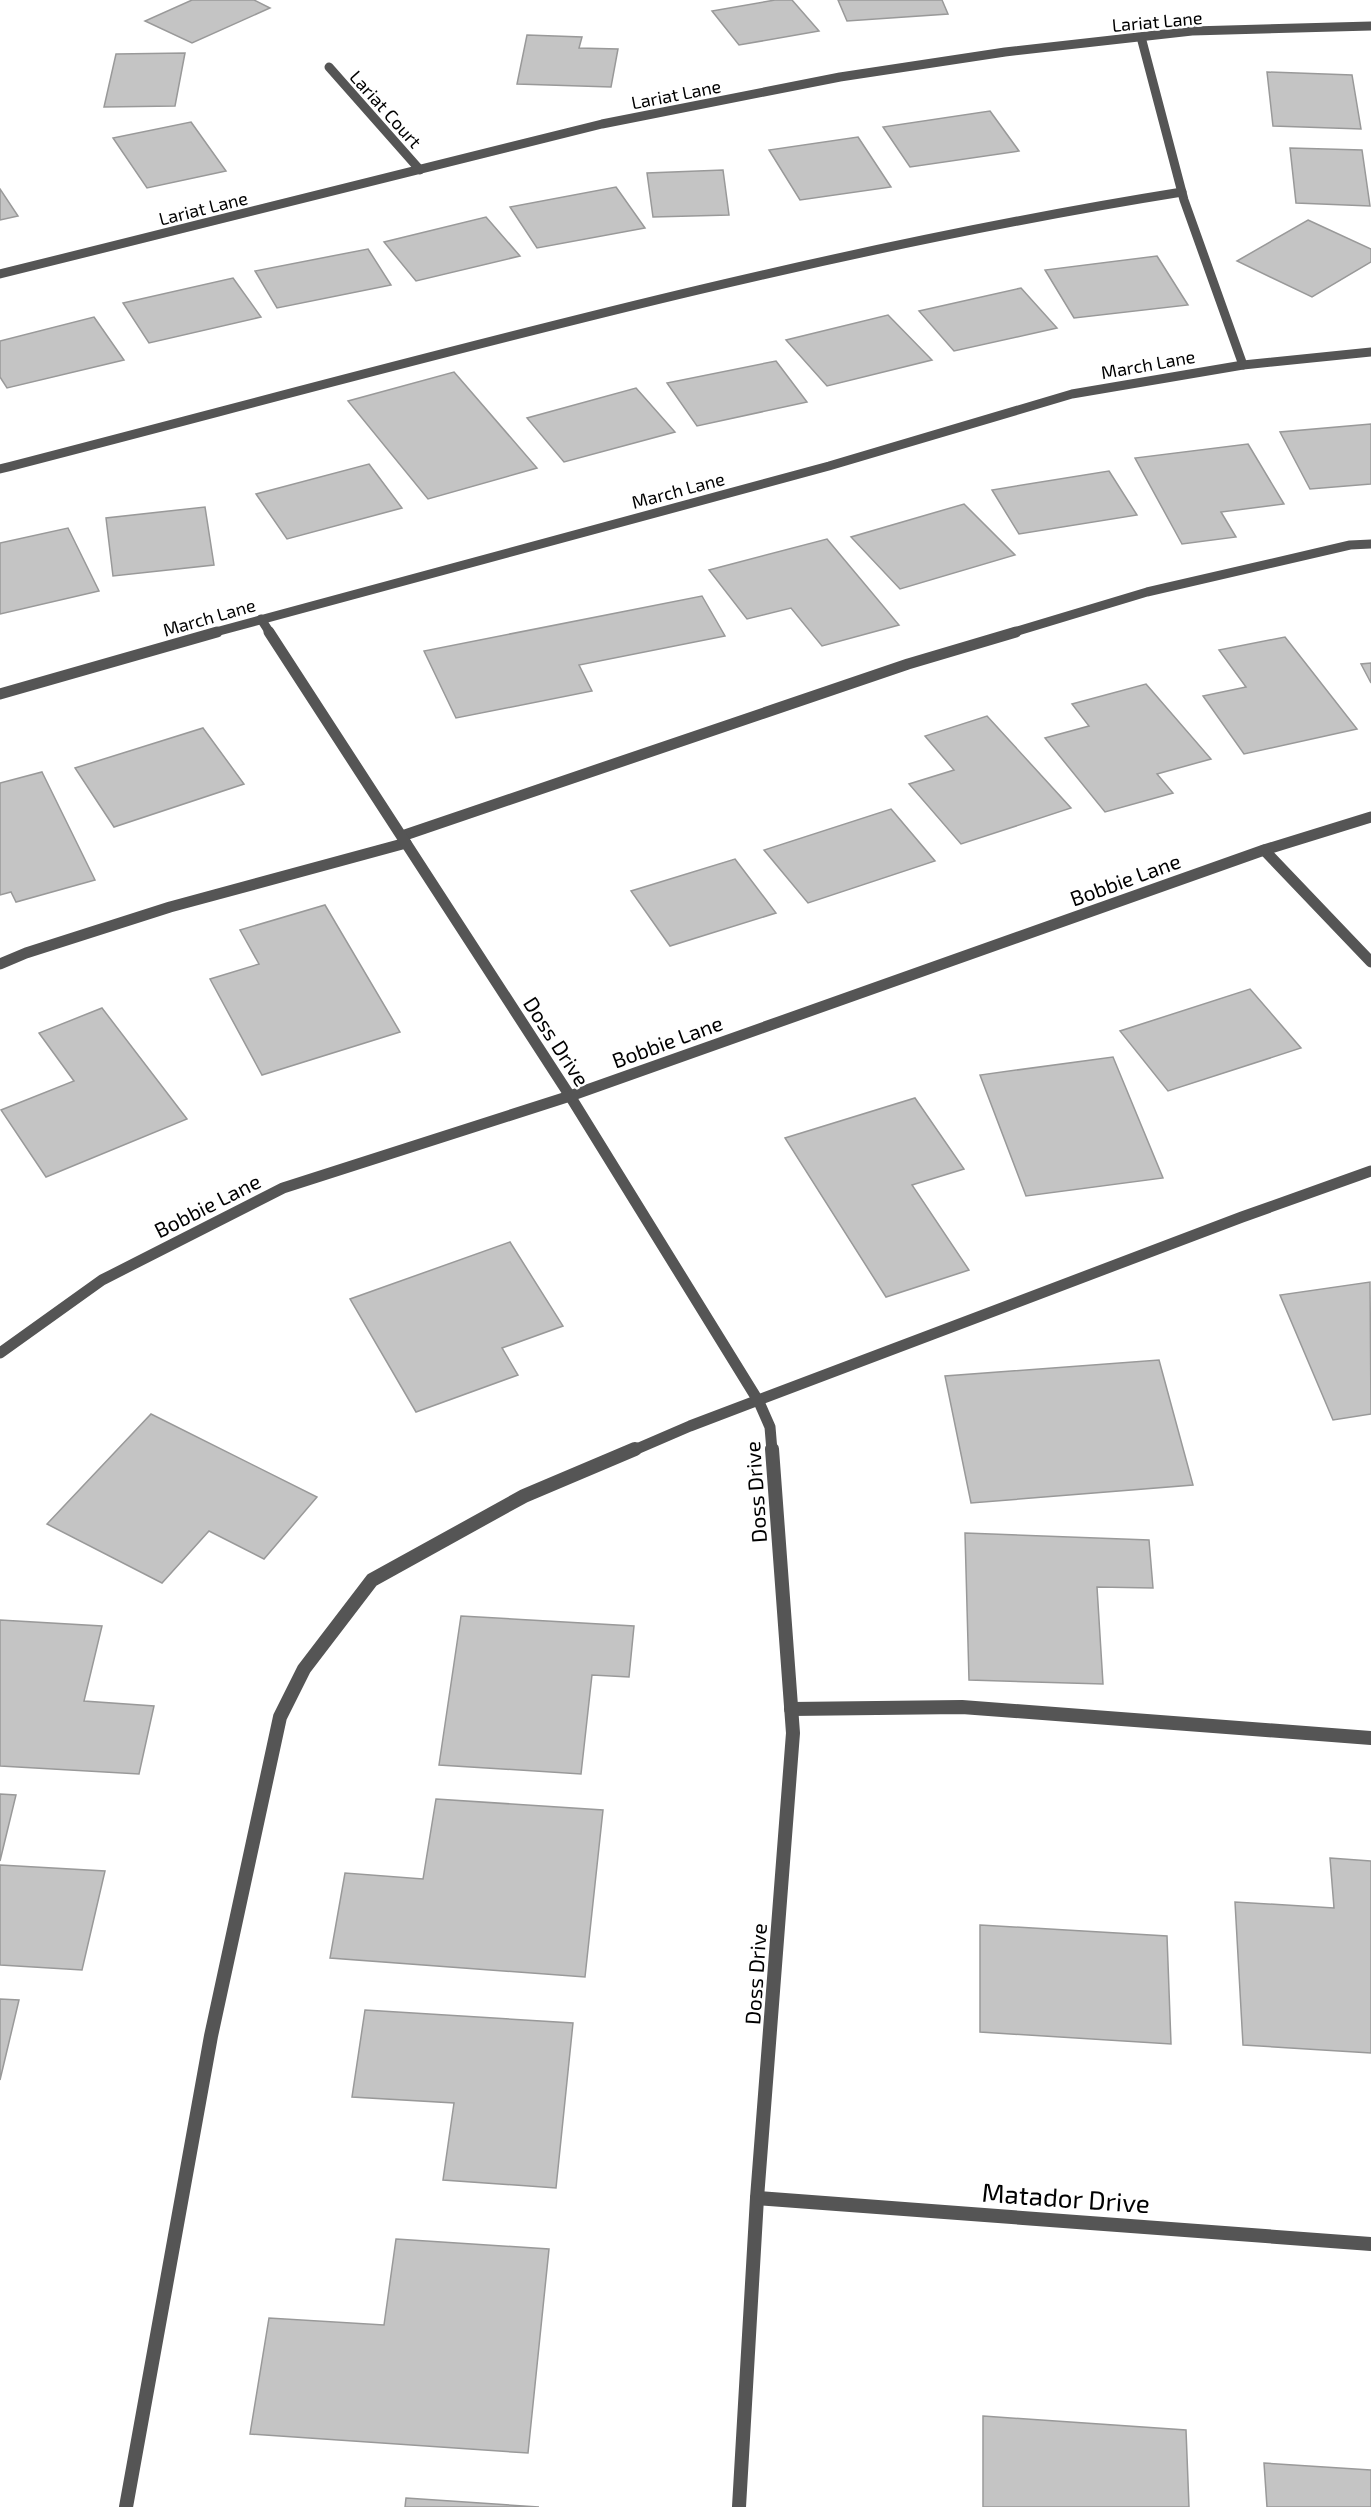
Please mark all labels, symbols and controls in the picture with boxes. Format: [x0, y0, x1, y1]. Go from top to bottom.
street label: Lariat Lane [1111, 6, 1203, 36]
street label: Lariat Court [346, 66, 427, 152]
street label: Lariat Lane [629, 75, 723, 113]
street label: Lariat Lane [156, 186, 250, 230]
street label: March Lane [1099, 345, 1197, 383]
street label: March Lane [629, 467, 727, 513]
street label: March Lane [160, 593, 258, 641]
street label: Bobbie Lane [1066, 847, 1184, 911]
street label: Doss Drive [519, 992, 595, 1090]
street label: Bobbie Lane [608, 1009, 726, 1073]
street label: Bobbie Lane [150, 1168, 264, 1242]
street label: Doss Drive [739, 1440, 771, 1544]
street label: Doss Drive [739, 1922, 771, 2026]
street label: Matador Drive [981, 2176, 1151, 2218]

